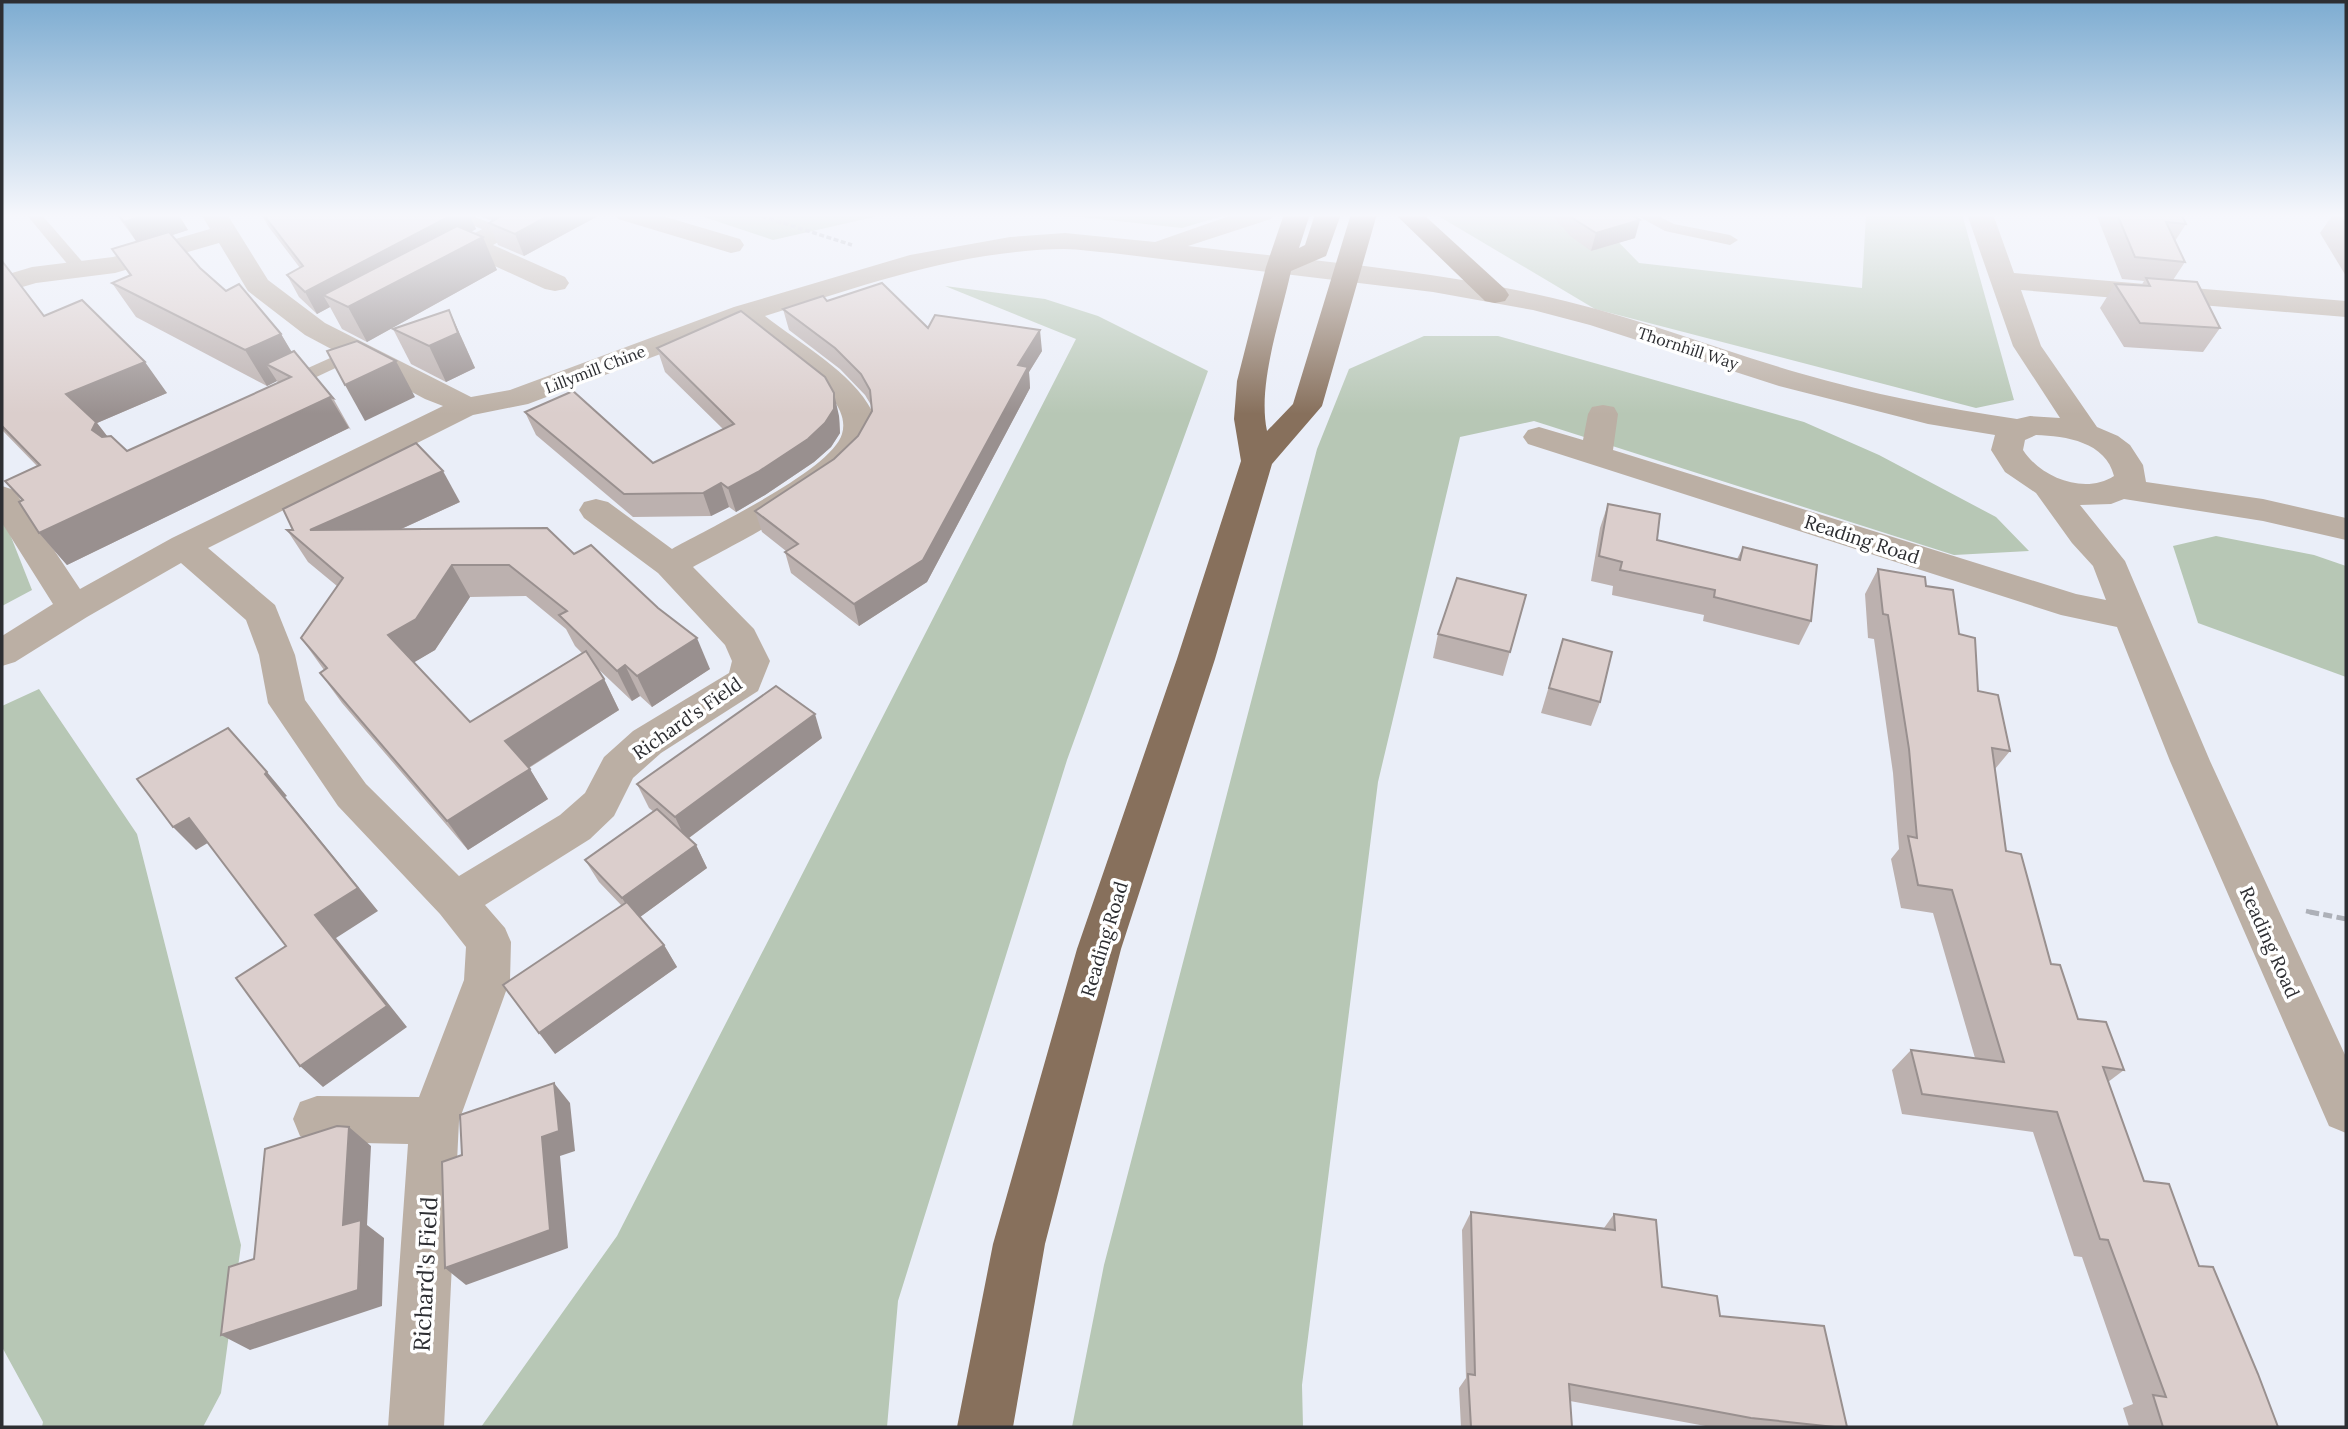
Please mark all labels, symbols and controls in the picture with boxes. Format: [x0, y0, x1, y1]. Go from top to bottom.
street label: Thornhill Way [1635, 322, 1741, 374]
street label: Lillymill Chine [542, 341, 648, 397]
street label: Reading Road [1801, 509, 1923, 569]
street label: Richard's Field [628, 671, 746, 765]
street label: Reading Road [1075, 878, 1133, 1000]
street label: Reading Road [2235, 882, 2305, 1002]
street label: Richard's Field [406, 1195, 444, 1352]

